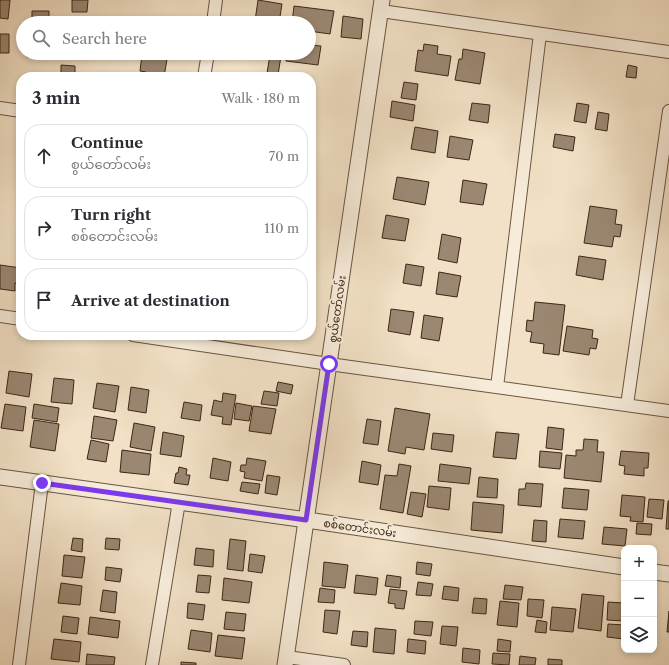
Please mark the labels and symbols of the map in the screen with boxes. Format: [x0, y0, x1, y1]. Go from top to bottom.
street label: စွယ်တော်လမ်း [325, 274, 351, 344]
route start [320, 355, 338, 373]
route end [33, 474, 51, 492]
street label: စစ်တောင်းလမ်း [323, 516, 398, 540]

